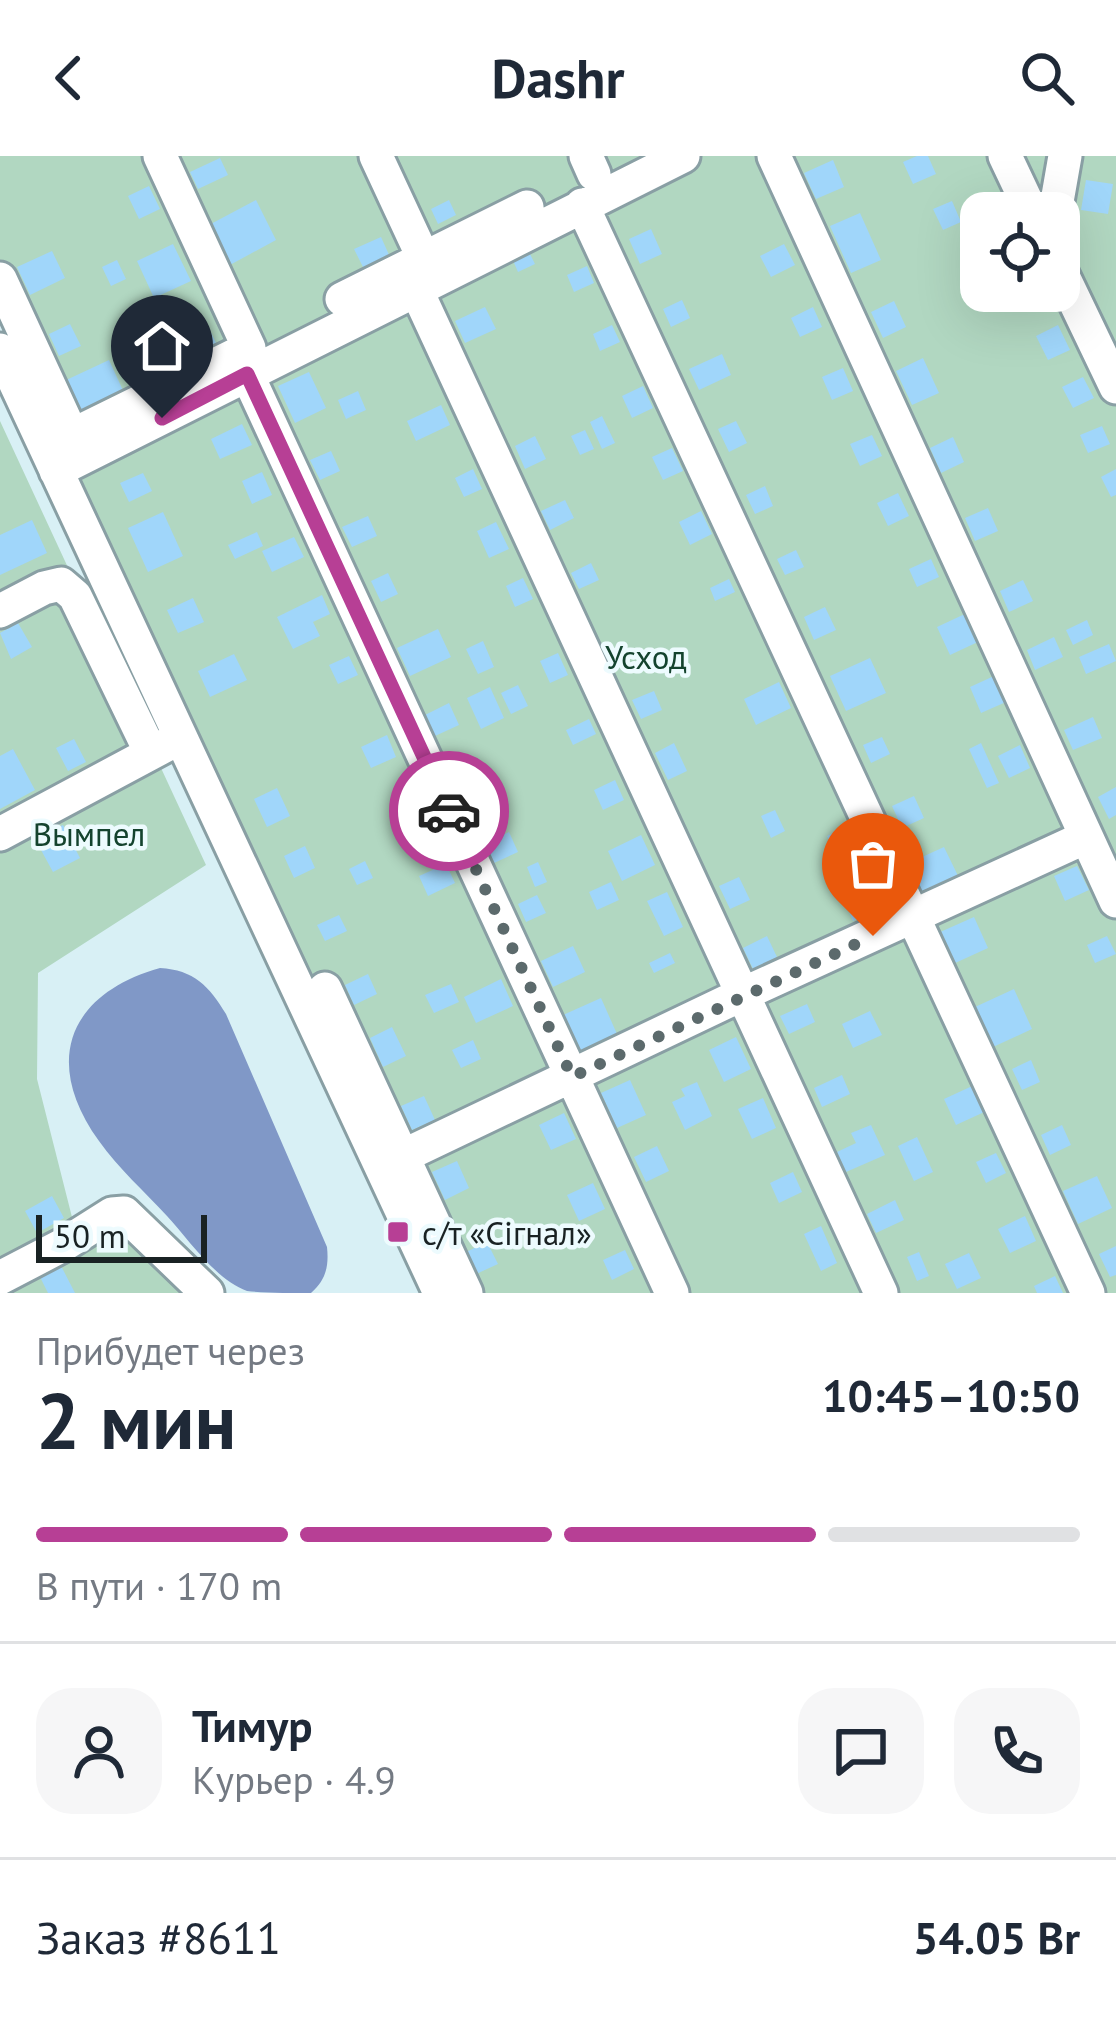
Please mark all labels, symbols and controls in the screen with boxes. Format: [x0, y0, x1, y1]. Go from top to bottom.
text: Dashr [492, 43, 624, 113]
icon: back [36, 45, 102, 111]
icon: search [1014, 45, 1080, 111]
map controls [960, 192, 1080, 312]
button: locate [960, 192, 1080, 312]
pin [111, 295, 213, 418]
icon: home [129, 313, 195, 379]
park label: Усход [605, 635, 687, 678]
courier [389, 751, 509, 871]
icon: car [416, 778, 482, 844]
park label: Вымпел [33, 812, 145, 855]
pin [822, 813, 924, 936]
icon: bag [840, 831, 906, 897]
scale bar [36, 1209, 207, 1262]
place label: с/т «Сігнал» [422, 1211, 592, 1254]
text: 50 m [54, 1214, 126, 1257]
marker: с/т «Сігнал» [385, 1219, 411, 1245]
text: Прибудет через [36, 1325, 305, 1376]
text: 10:45–10:50 [822, 1366, 1080, 1424]
text: 2 мин [36, 1370, 236, 1471]
text: В пути · 170 m [36, 1560, 282, 1611]
button: person [36, 1688, 162, 1814]
button: chat [798, 1688, 924, 1814]
button: phone [954, 1688, 1080, 1814]
text: Тимур [192, 1696, 313, 1754]
text: Курьер · 4.9 [192, 1754, 396, 1805]
text: Заказ #8611 [36, 1908, 281, 1966]
text: 54.05 Br [913, 1908, 1080, 1966]

